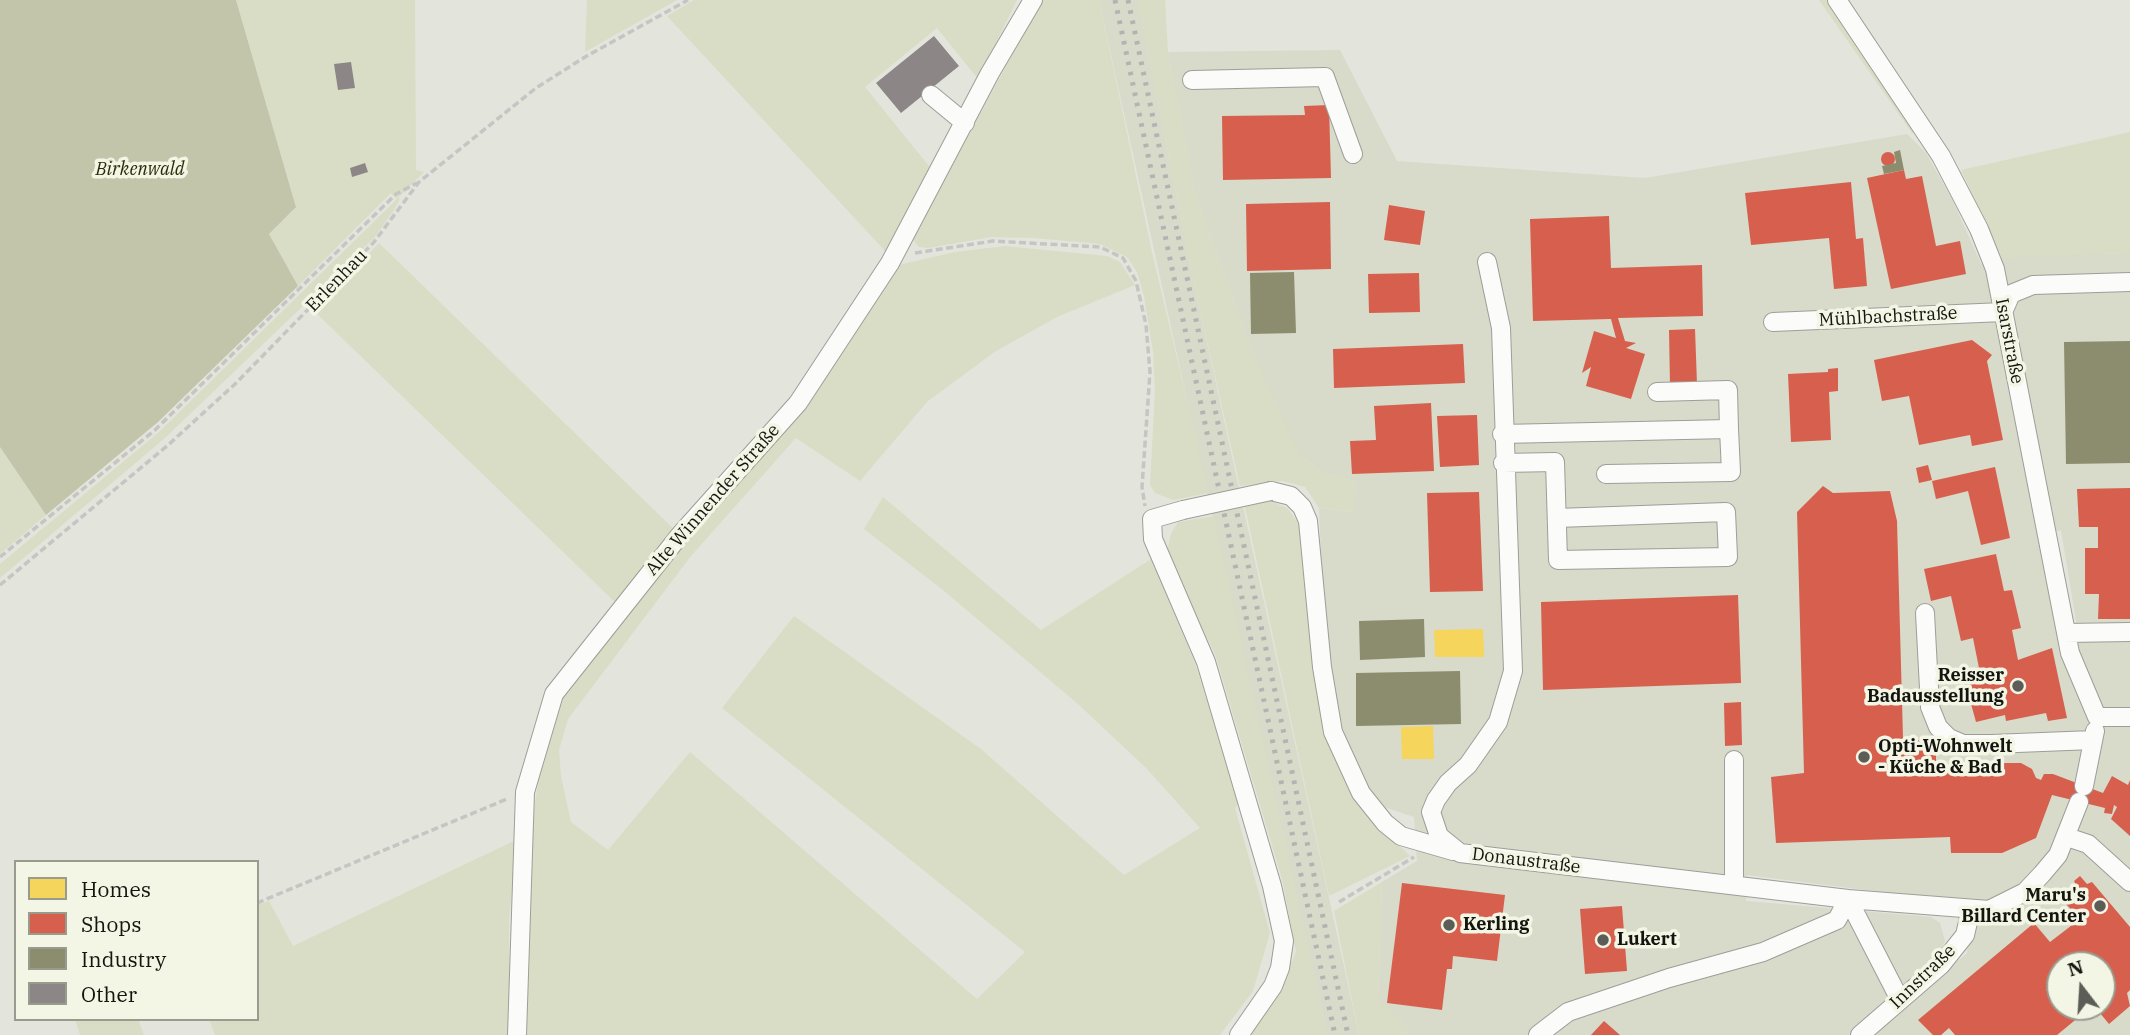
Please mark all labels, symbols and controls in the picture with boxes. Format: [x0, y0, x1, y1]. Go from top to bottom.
park label: Birkenwald [95, 159, 185, 181]
street label: Erlenhau [302, 245, 372, 317]
street label: Isarstraße [1990, 296, 2028, 386]
street label: Mühlbachstraße [1818, 303, 1958, 331]
street label: Alte Winnender Straße [641, 420, 785, 580]
place label: Reisser Badausstellung [1867, 665, 2004, 708]
marker: Reisser Badausstellung [2010, 678, 2026, 694]
place label: Opti-Wohnwelt - Küche & Bad [1878, 736, 2012, 778]
marker: Opti-Wohnwelt - Küche & Bad [1856, 749, 1872, 765]
street label: Donaustraße [1470, 844, 1582, 878]
legend [14, 860, 259, 1021]
text: Homes [81, 875, 151, 903]
place label: Maru's Billard Center [1961, 885, 2086, 928]
marker: Maru's Billard Center [2092, 898, 2108, 914]
text: Shops [81, 910, 141, 938]
place label: Kerling [1463, 914, 1529, 936]
marker: Kerling [1441, 917, 1457, 933]
place label: Lukert [1617, 929, 1677, 951]
marker: Lukert [1595, 932, 1611, 948]
street label: Innstraße [1886, 940, 1960, 1014]
text: Industry [81, 945, 166, 973]
north arrow [2046, 951, 2116, 1021]
text: N [2065, 954, 2086, 982]
text: Other [81, 980, 137, 1008]

